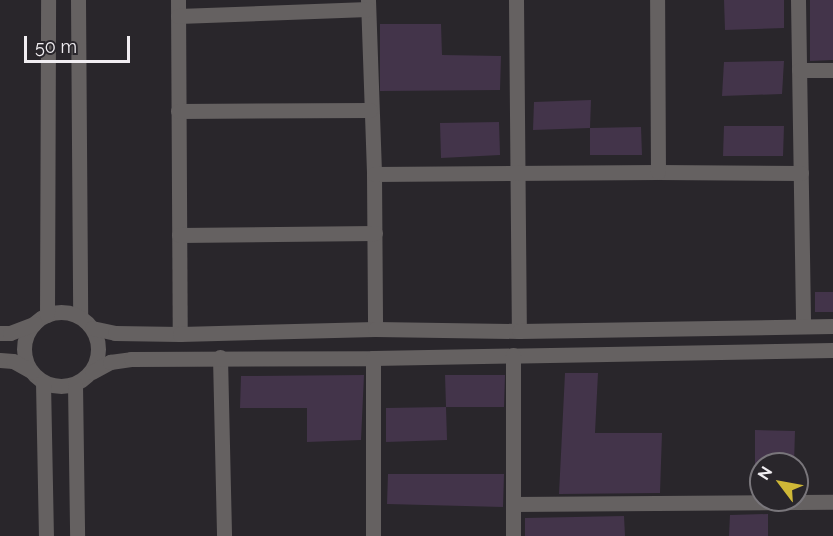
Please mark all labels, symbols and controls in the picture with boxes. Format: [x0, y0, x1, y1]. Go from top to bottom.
scale bar [27, 24, 134, 62]
text: 50 m [35, 36, 77, 57]
north arrow [749, 452, 809, 512]
text: N [754, 463, 776, 483]

